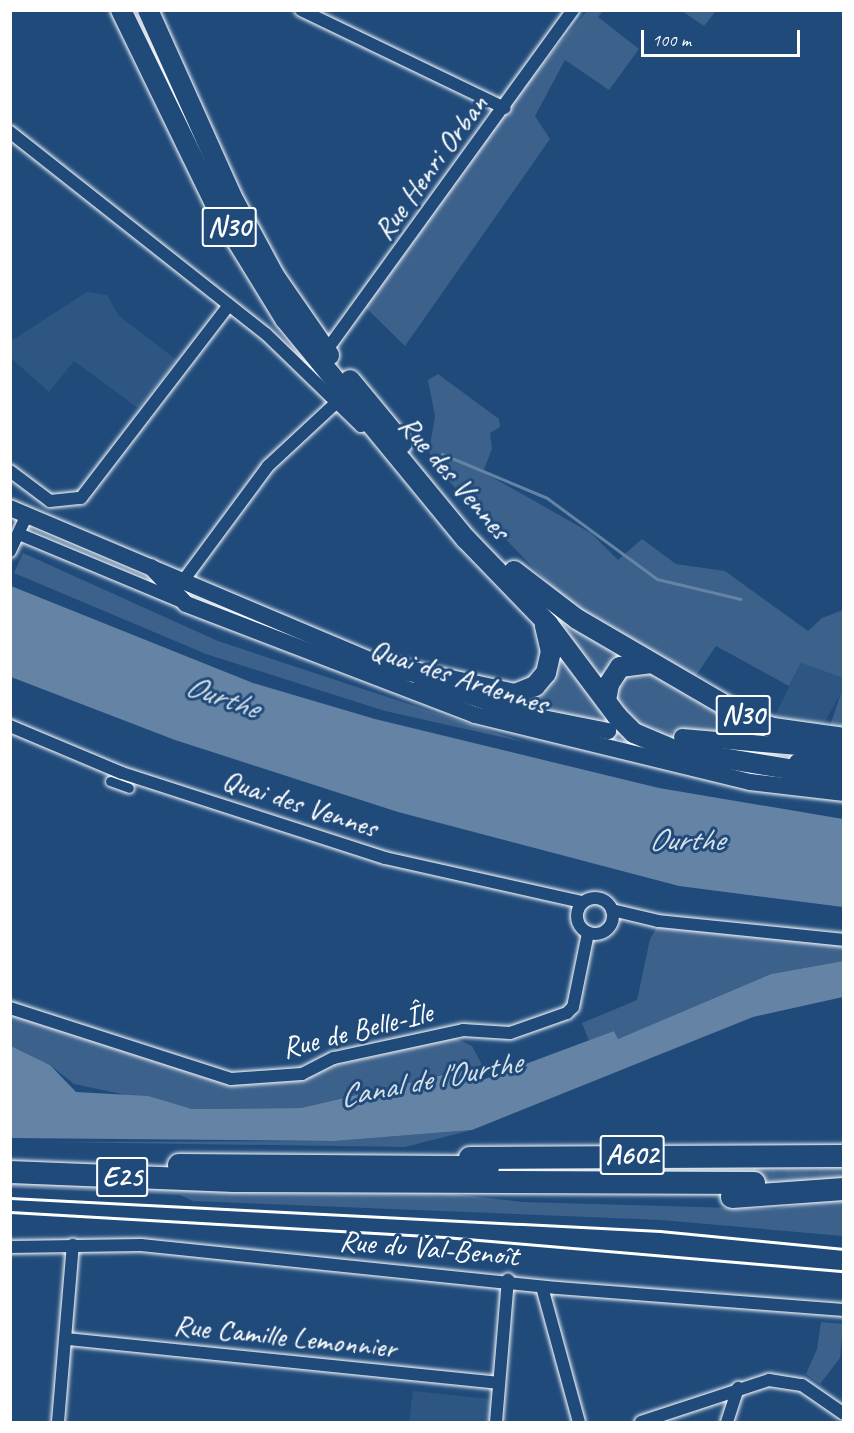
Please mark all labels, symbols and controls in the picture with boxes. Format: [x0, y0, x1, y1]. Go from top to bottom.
scale bar [644, 18, 803, 56]
text: 100 m [652, 29, 691, 51]
street label: Rue Henri Orban [365, 87, 495, 247]
road number: N30 [200, 202, 258, 252]
street label: Rue des Vennes [391, 408, 519, 546]
street label: Quai des Ardennes [366, 630, 552, 722]
water label: Ourthe [180, 667, 264, 727]
road number: N30 [714, 690, 771, 740]
street label: Quai des Vennes [218, 761, 382, 845]
water label: Ourthe [649, 821, 723, 859]
street label: Rue de Belle-Île [278, 994, 436, 1066]
water label: Canal de l'Ourthe [336, 1044, 524, 1116]
road number: A602 [599, 1130, 665, 1180]
road number: E25 [95, 1152, 149, 1202]
street label: Rue du Val-Benoît [338, 1222, 520, 1274]
street label: Rue Camille Lemonnier [172, 1306, 398, 1366]

